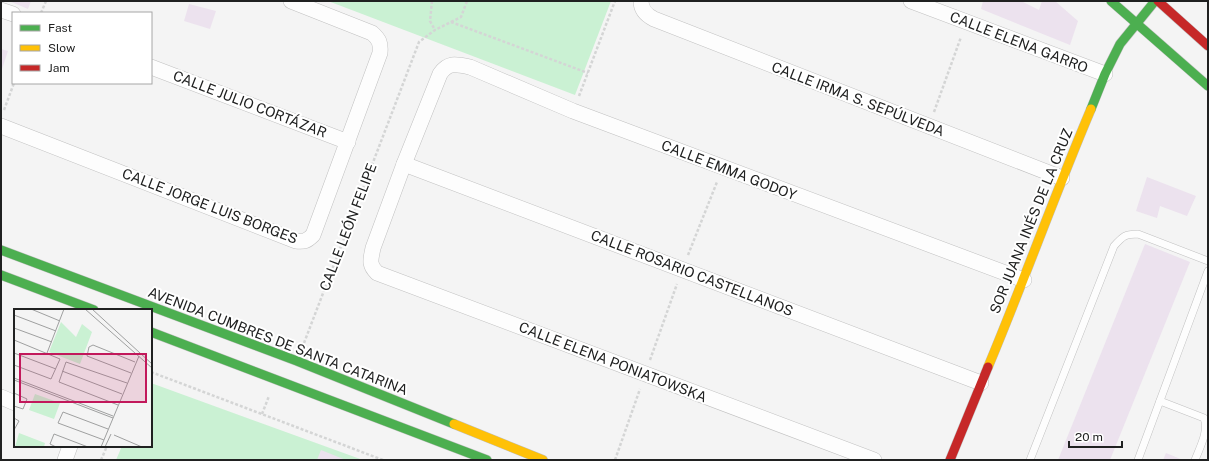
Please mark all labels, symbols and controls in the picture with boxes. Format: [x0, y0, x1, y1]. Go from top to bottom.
street label: CALLE ELENA GARRO [948, 8, 1090, 76]
legend [12, 12, 152, 84]
text: Fast [48, 21, 73, 35]
text: Slow [48, 41, 76, 55]
street label: CALLE IRMA S. SEPÚLVEDA [769, 57, 947, 139]
text: Jam [48, 61, 70, 75]
street label: CALLE JULIO CORTÁZAR [171, 66, 329, 141]
street label: SOR JUANA INÉS DE LA CRUZ [986, 126, 1076, 316]
street label: CALLE EMMA GODOY [659, 137, 799, 203]
street label: CALLE LEÓN FELIPE [314, 160, 380, 293]
street label: CALLE JORGE LUIS BORGES [120, 165, 300, 247]
street label: CALLE ROSARIO CASTELLANOS [589, 227, 795, 319]
street label: AVENIDA CUMBRES DE SANTA CATARINA [146, 284, 410, 398]
inset map [14, 309, 152, 447]
street label: CALLE ELENA PONIATOWSKA [517, 319, 709, 405]
scale bar [1069, 423, 1122, 449]
text: 20 m [1075, 430, 1103, 444]

